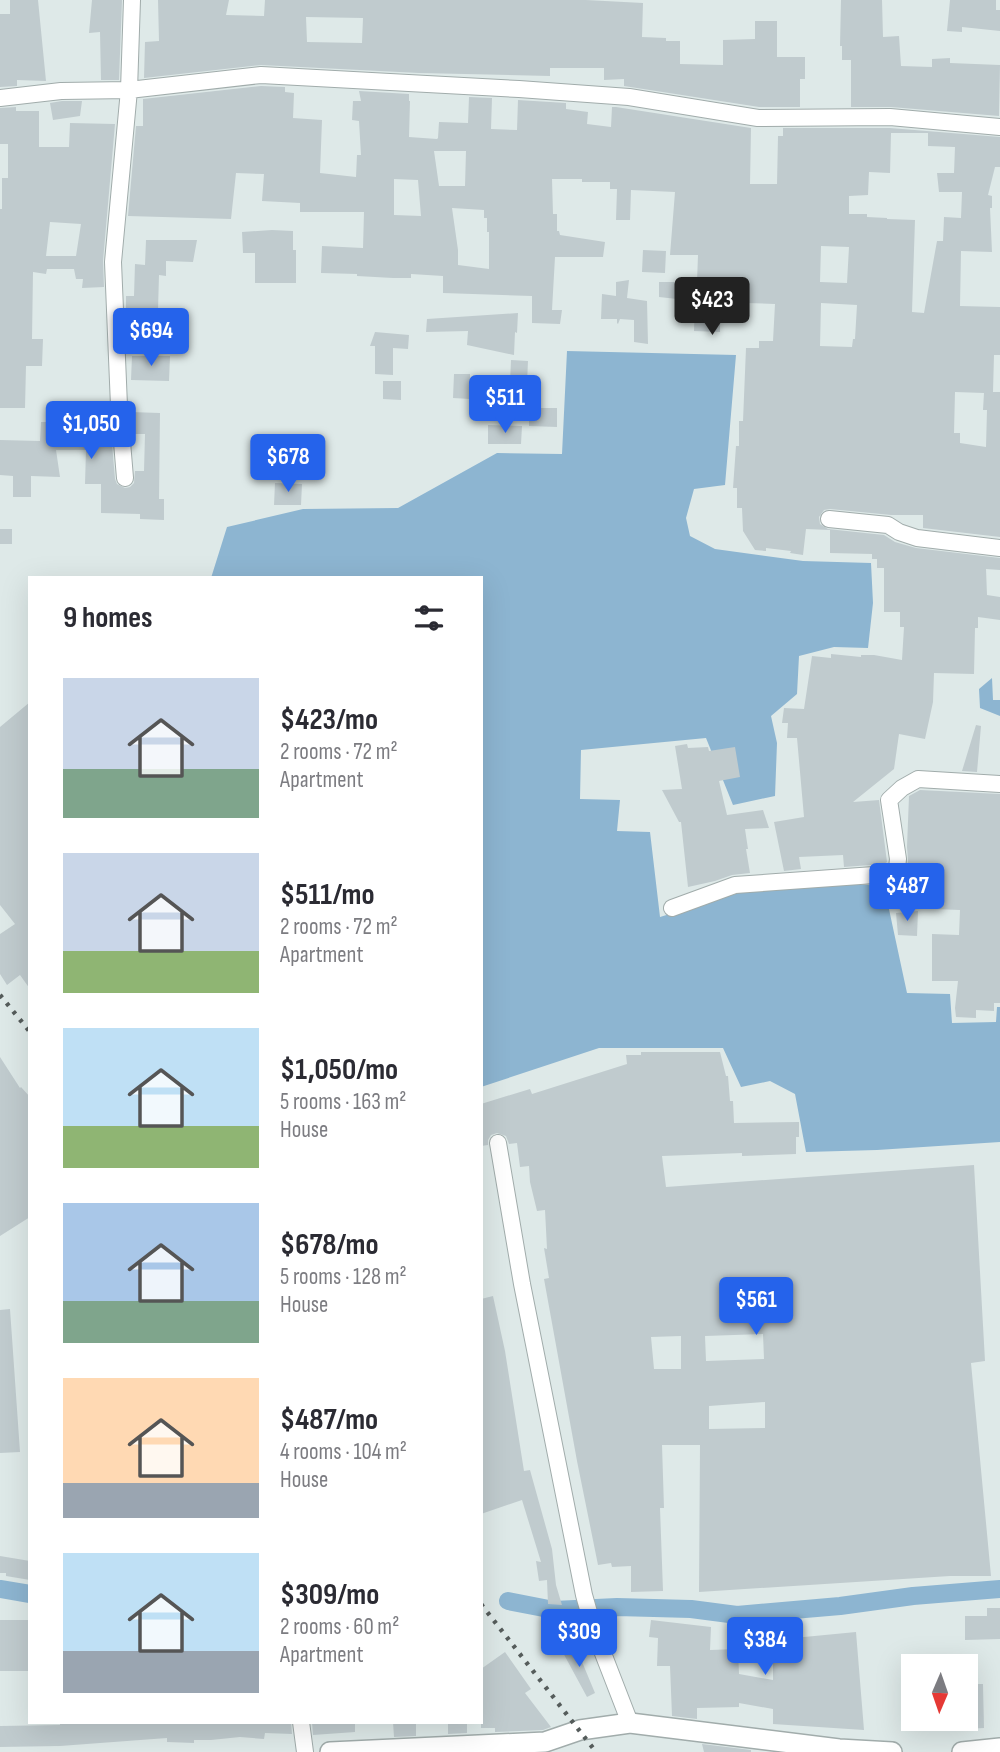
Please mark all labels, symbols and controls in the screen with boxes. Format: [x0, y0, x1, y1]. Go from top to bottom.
pin: $423 [671, 278, 753, 337]
text: $423 [691, 286, 733, 314]
pin: $694 [110, 308, 192, 368]
text: $694 [129, 317, 173, 345]
pin: $511 [464, 376, 546, 435]
text: $511 [485, 384, 525, 412]
pin: $1,050 [34, 402, 148, 461]
text: $1,050 [62, 410, 120, 438]
pin: $678 [247, 434, 329, 494]
text: $678 [266, 443, 310, 471]
icon: filters [410, 599, 448, 637]
text: 9 homes [63, 600, 153, 636]
text: $423/mo [280, 702, 378, 738]
icon: home [119, 706, 203, 790]
text: 2 rooms · 72 m² [280, 738, 398, 766]
text: Apartment [280, 766, 364, 794]
pin: $487 [866, 864, 948, 923]
text: $487 [885, 872, 929, 900]
text: $511/mo [280, 877, 375, 913]
icon: home [119, 881, 203, 965]
text: 2 rooms · 72 m² [280, 913, 398, 941]
text: Apartment [280, 941, 364, 969]
text: $1,050/mo [280, 1052, 398, 1088]
icon: home [119, 1056, 203, 1140]
text: 5 rooms · 163 m² [280, 1088, 406, 1116]
text: House [280, 1116, 328, 1144]
text: $678/mo [280, 1227, 379, 1263]
icon: home [119, 1231, 203, 1315]
text: 5 rooms · 128 m² [280, 1263, 407, 1291]
pin: $561 [715, 1278, 797, 1337]
text: $561 [735, 1286, 777, 1314]
text: House [280, 1291, 328, 1319]
text: $487/mo [280, 1402, 378, 1438]
icon: home [119, 1406, 203, 1490]
text: 4 rooms · 104 m² [280, 1438, 407, 1466]
text: House [280, 1466, 328, 1494]
text: $309/mo [280, 1577, 379, 1613]
icon: home [119, 1581, 203, 1665]
pin: $309 [538, 1610, 620, 1669]
text: 2 rooms · 60 m² [280, 1613, 399, 1641]
text: $309 [557, 1618, 601, 1646]
pin: $384 [724, 1618, 806, 1677]
text: $384 [743, 1626, 787, 1654]
text: Apartment [280, 1641, 364, 1669]
north arrow [901, 1654, 978, 1731]
map controls [901, 1654, 978, 1731]

